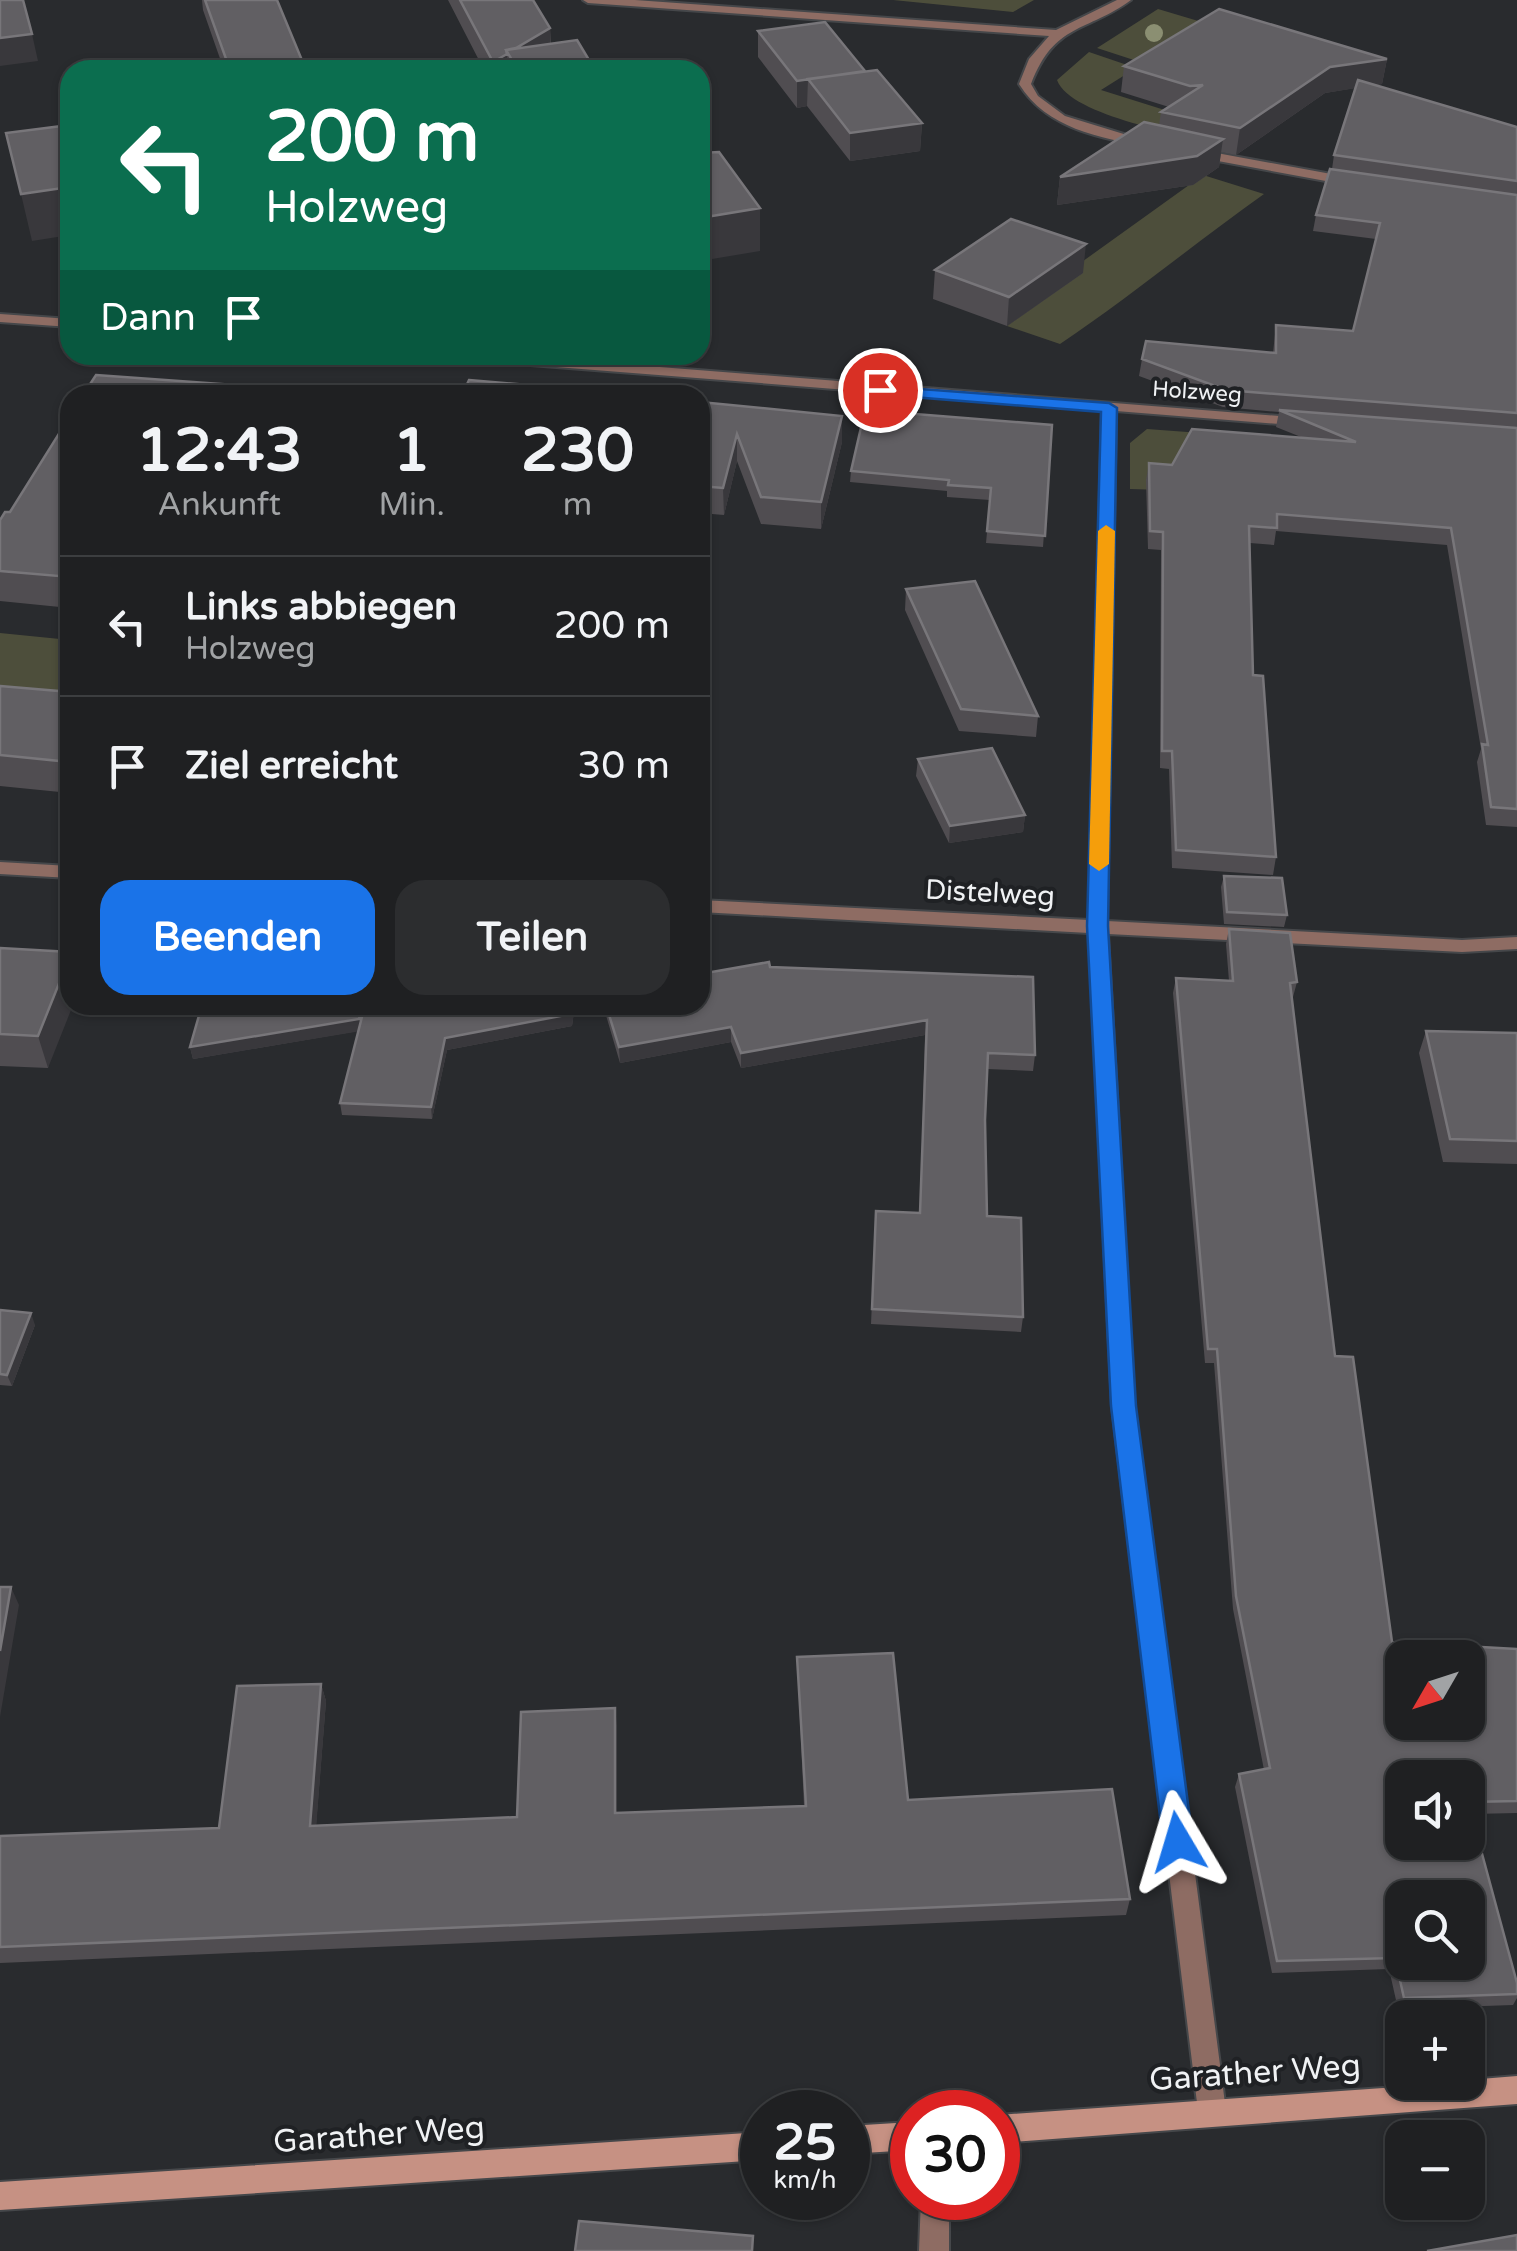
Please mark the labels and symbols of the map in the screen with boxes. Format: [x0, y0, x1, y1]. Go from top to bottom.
pin [838, 348, 923, 433]
street label: Holzweg [1151, 376, 1243, 408]
street label: Distelweg [924, 873, 1056, 913]
north arrow [1385, 1640, 1485, 1740]
position arrow [1126, 1790, 1230, 1894]
street label: Garather Weg [1148, 2047, 1362, 2099]
speed limit sign: 30 [890, 2090, 1020, 2220]
street label: Garather Weg [272, 2109, 486, 2161]

